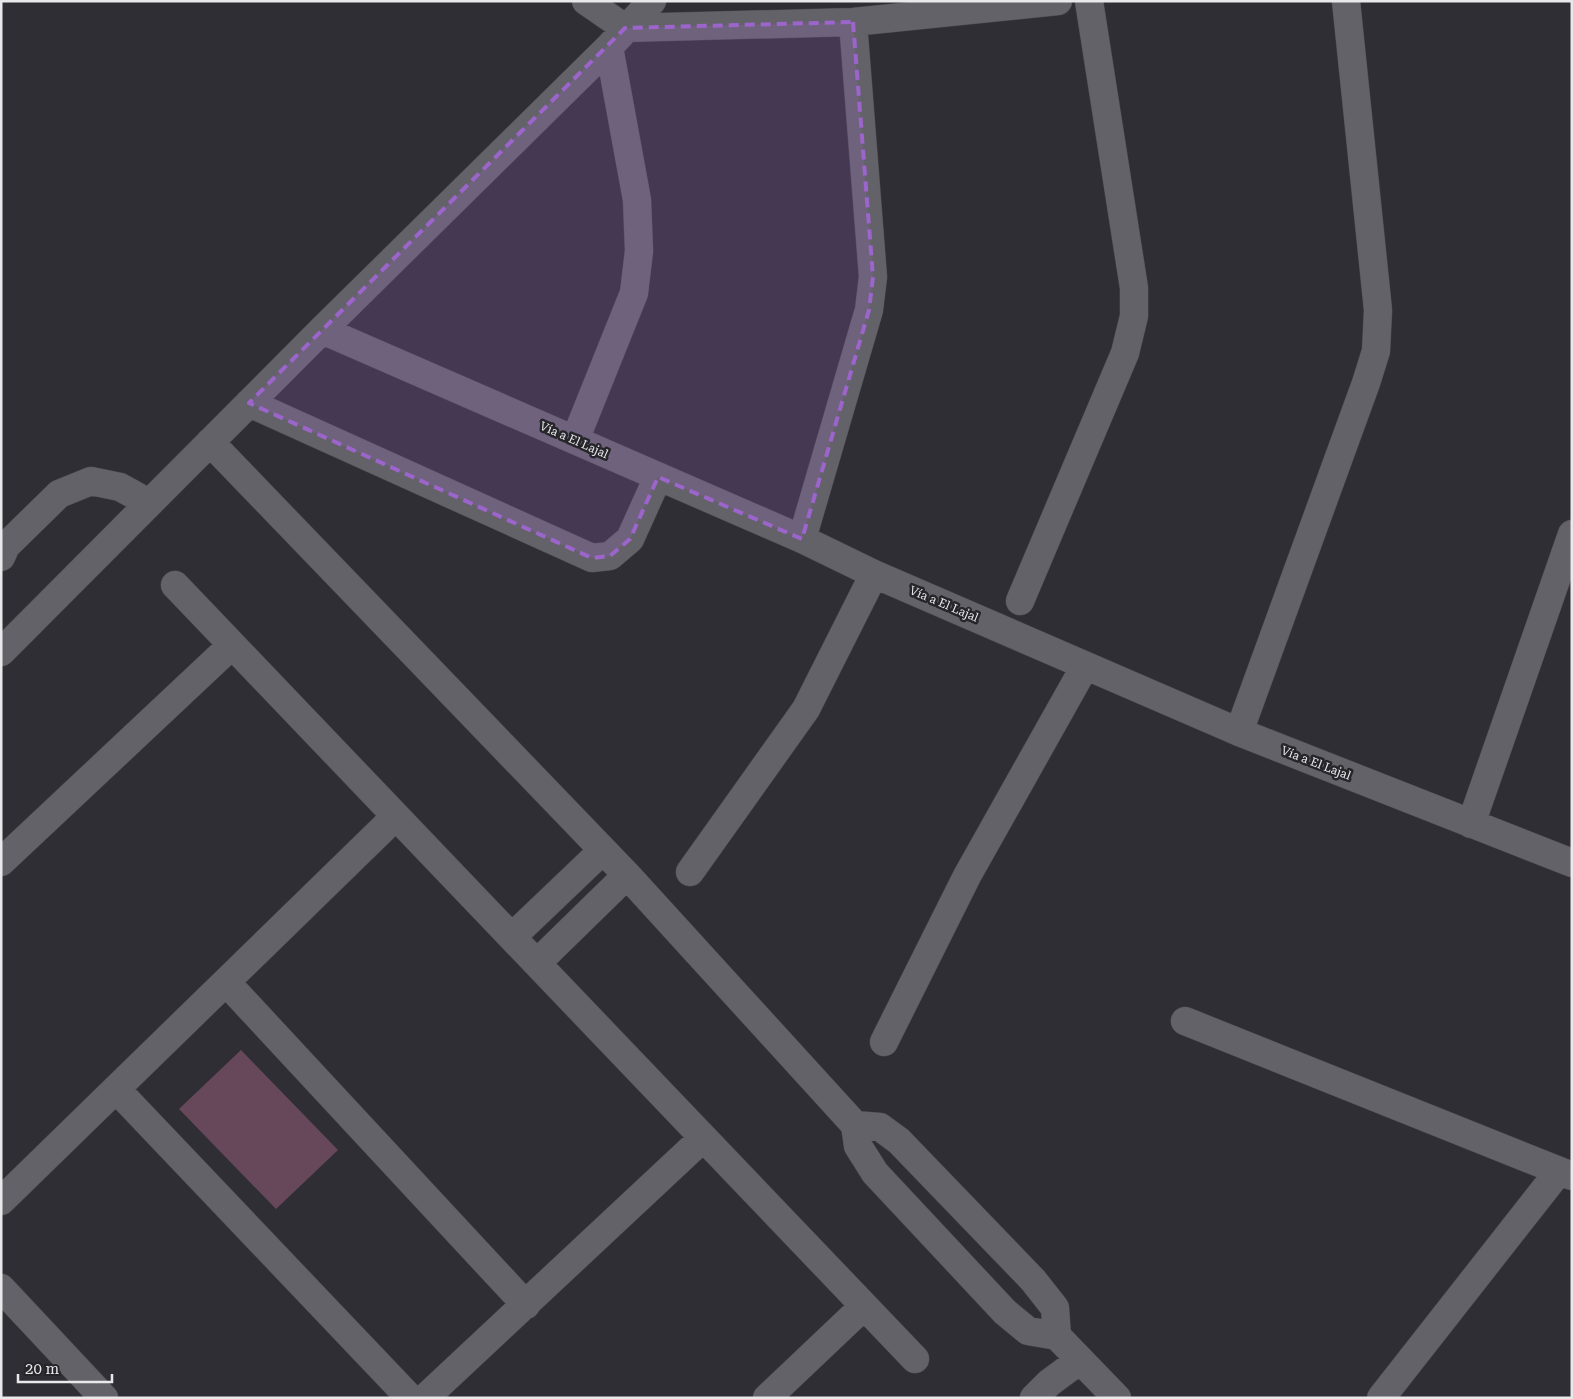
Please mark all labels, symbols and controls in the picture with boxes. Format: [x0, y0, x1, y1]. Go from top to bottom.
street label: Vía a El Lajal [538, 419, 611, 461]
street label: Vía a El Lajal [907, 583, 981, 625]
street label: Vía a El Lajal [1279, 743, 1353, 783]
scale bar [18, 1352, 111, 1384]
text: 20 m [25, 1360, 60, 1378]

